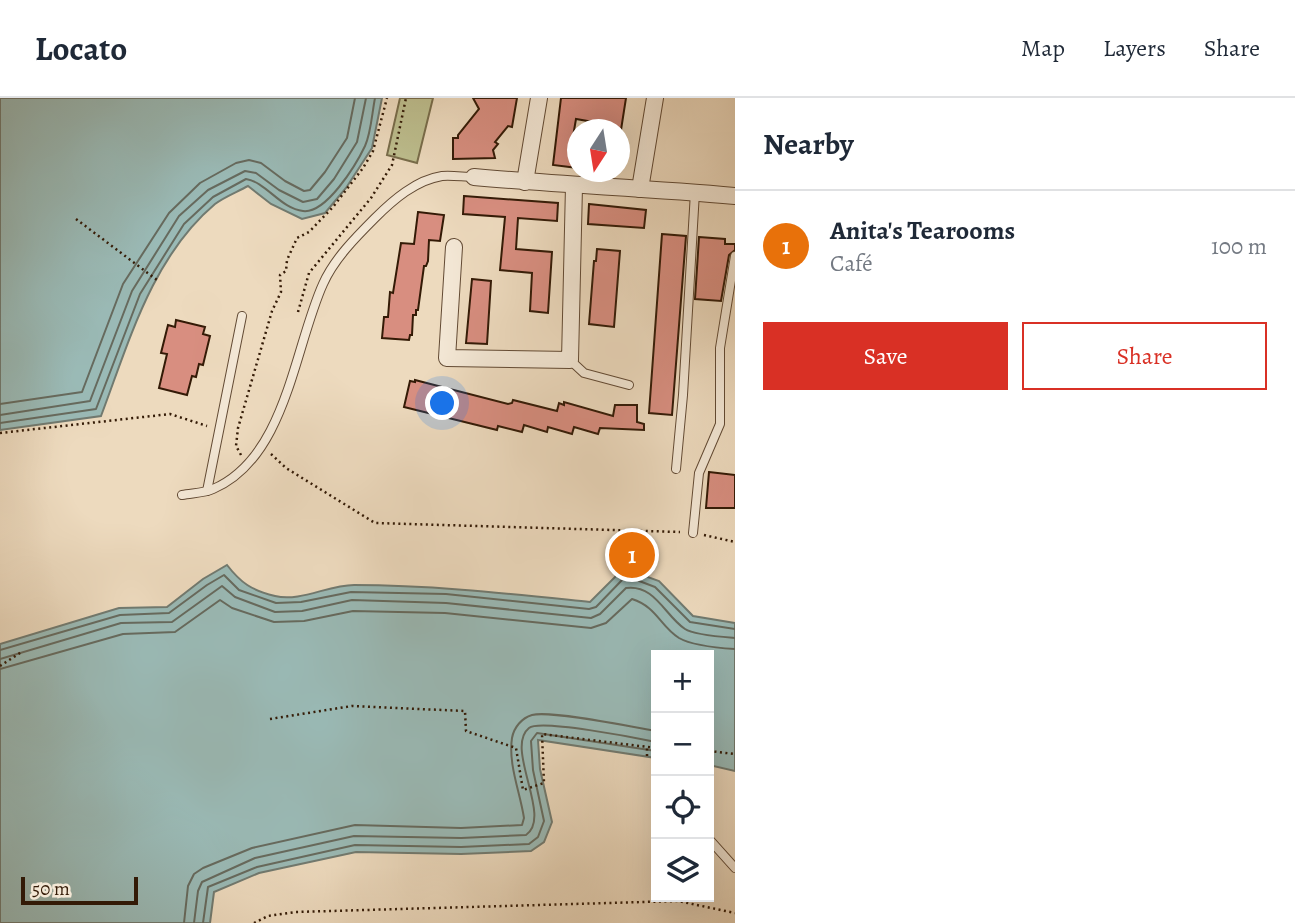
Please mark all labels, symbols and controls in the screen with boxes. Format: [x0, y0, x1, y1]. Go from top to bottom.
text: Locato [35, 26, 127, 71]
text: Map [1021, 32, 1065, 64]
text: Layers [1103, 32, 1166, 64]
text: Share [1204, 32, 1260, 64]
north arrow [567, 119, 630, 182]
text: Nearby [763, 124, 854, 164]
text: Anita's Tearooms [830, 213, 1015, 248]
text: 1 [782, 231, 790, 262]
text: 100 m [1211, 231, 1267, 262]
text: Café [830, 248, 873, 279]
button: Save [763, 322, 1008, 390]
button: Share [1022, 322, 1267, 390]
your location [425, 386, 459, 420]
pin: 1 [609, 529, 655, 581]
map controls [651, 650, 714, 902]
button: + [651, 650, 714, 713]
button: − [651, 713, 714, 776]
button: locate [651, 776, 714, 839]
button: layers [651, 839, 714, 902]
scale bar [21, 874, 138, 906]
text: 50 m [32, 876, 70, 902]

